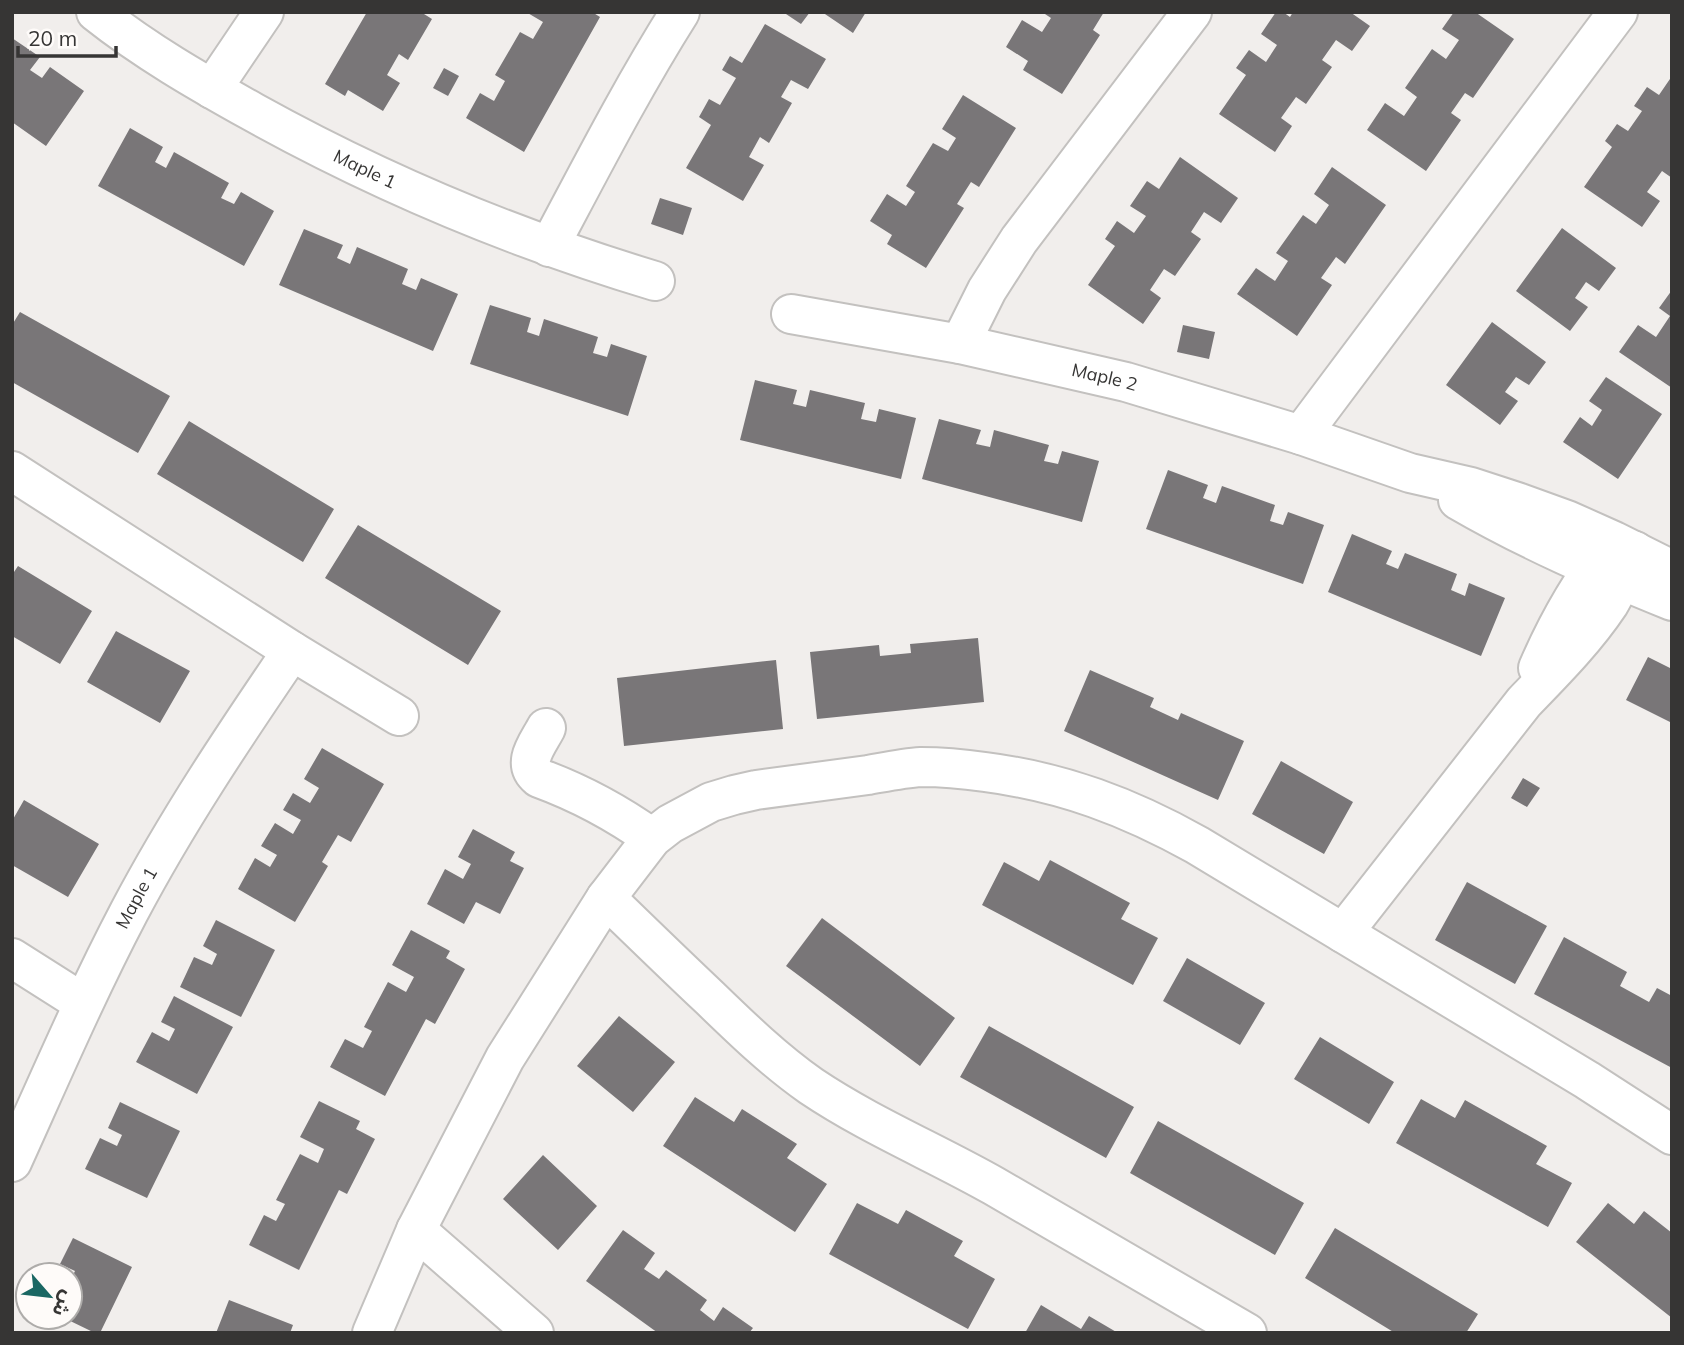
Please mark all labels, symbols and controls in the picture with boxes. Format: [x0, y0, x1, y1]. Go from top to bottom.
scale bar [18, 14, 116, 58]
text: 20 m [28, 25, 77, 51]
street label: Maple 1 [330, 144, 400, 194]
street label: Maple 2 [1070, 358, 1140, 396]
street label: Maple 1 [110, 863, 162, 933]
north arrow [14, 1261, 84, 1331]
text: ش [47, 1287, 81, 1321]

